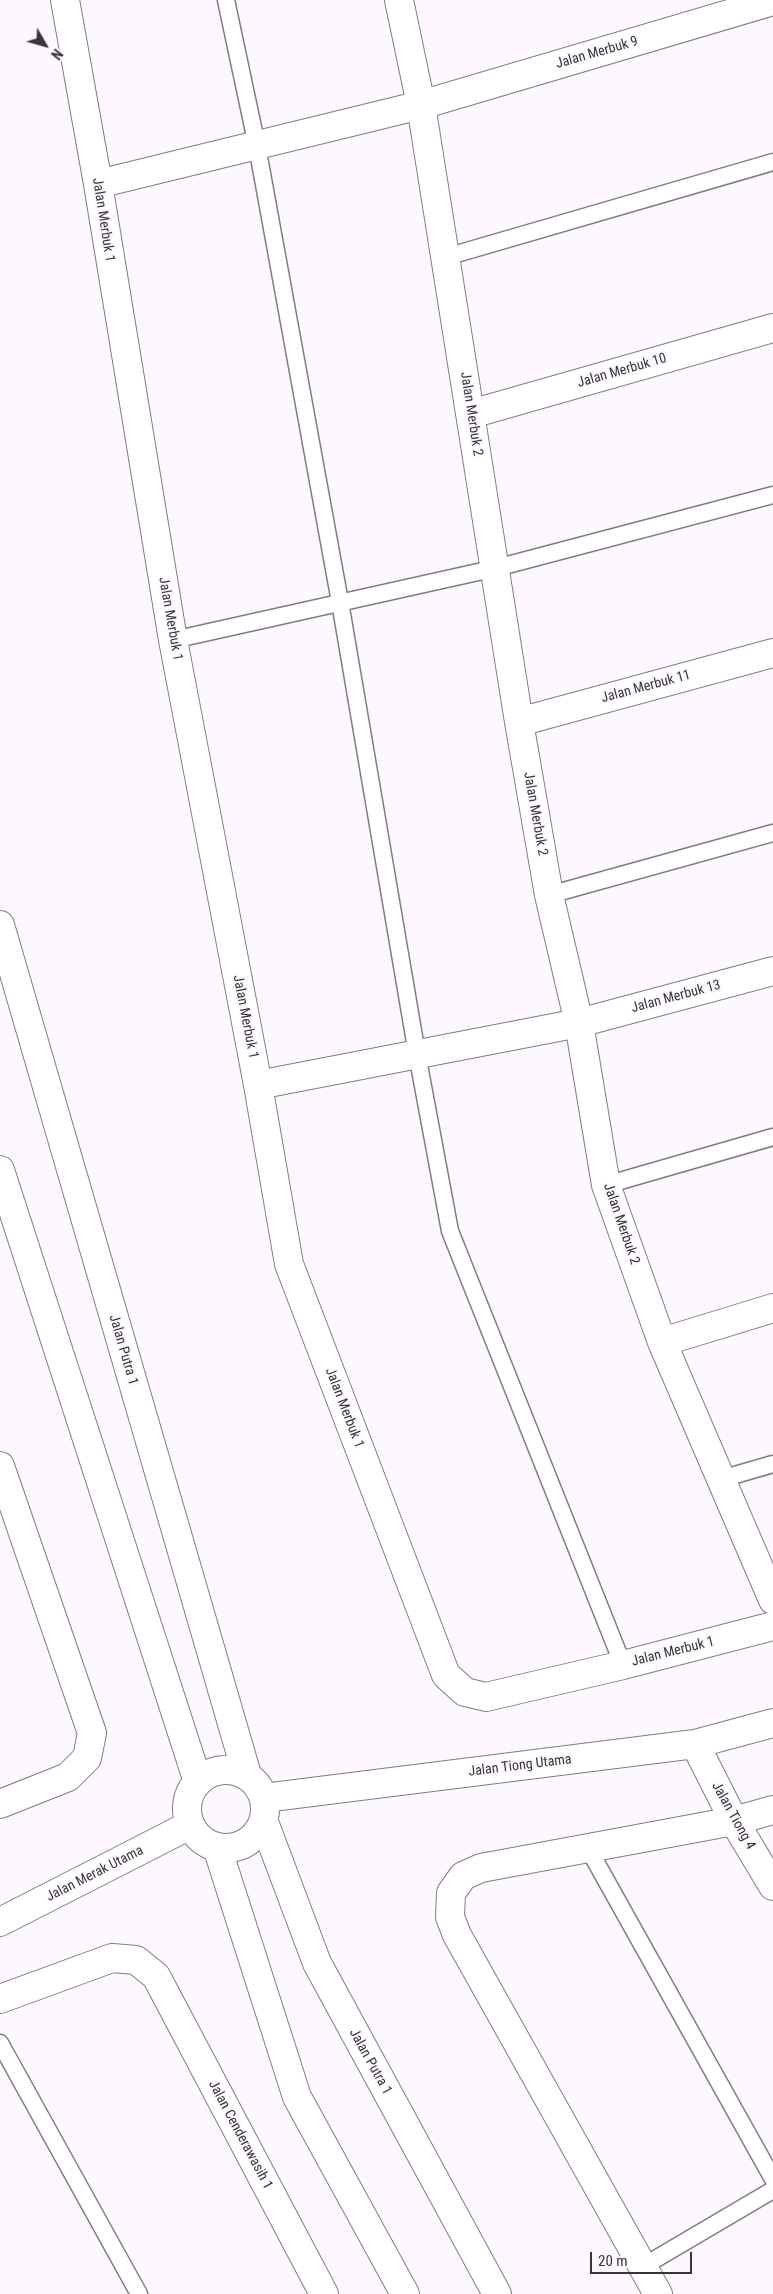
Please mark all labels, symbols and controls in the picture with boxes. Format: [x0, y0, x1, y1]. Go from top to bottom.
north arrow [20, 20, 70, 70]
street label: Jalan Merbuk 9 [554, 33, 640, 73]
text: N [48, 46, 66, 63]
street label: Jalan Merbuk 1 [88, 177, 118, 263]
street label: Jalan Merbuk 10 [576, 350, 668, 392]
street label: Jalan Merbuk 2 [456, 371, 486, 457]
street label: Jalan Merbuk 1 [154, 576, 186, 662]
street label: Jalan Merbuk 11 [599, 667, 693, 707]
street label: Jalan Merbuk 2 [519, 771, 551, 857]
street label: Jalan Merbuk 1 [229, 974, 261, 1060]
street label: Jalan Merbuk 13 [629, 977, 723, 1017]
street label: Jalan Merbuk 2 [599, 1181, 643, 1267]
street label: Jalan Putra 1 [105, 1313, 141, 1387]
street label: Jalan Merbuk 1 [321, 1365, 367, 1451]
street label: Jalan Merbuk 1 [630, 1634, 716, 1670]
street label: Jalan Tiong Utama [467, 1751, 573, 1781]
street label: Jalan Tiong 4 [708, 1779, 758, 1853]
street label: Jalan Merak Utama [44, 1842, 146, 1906]
street label: Jalan Putra 1 [345, 2026, 395, 2098]
street label: Jalan Cenderawasih 1 [204, 2078, 276, 2192]
scale bar [593, 2242, 696, 2274]
text: 20 m [598, 2252, 628, 2270]

